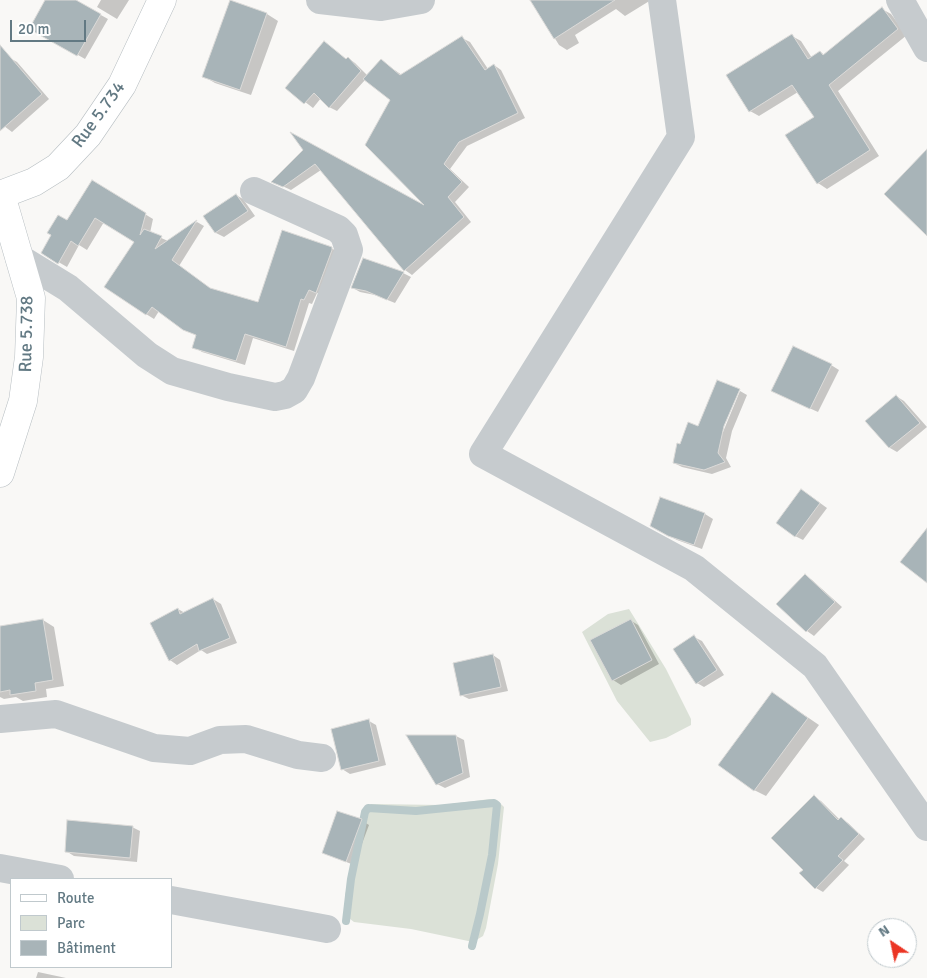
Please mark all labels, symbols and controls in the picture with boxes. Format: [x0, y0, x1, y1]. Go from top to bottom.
scale bar [12, 10, 89, 42]
text: 20 m [18, 20, 49, 38]
street label: Rue 5.734 [68, 78, 130, 152]
street label: Rue 5.738 [16, 295, 38, 373]
legend [10, 878, 172, 968]
text: Route [57, 889, 94, 907]
text: Parc [57, 914, 85, 932]
north arrow [867, 918, 917, 968]
text: N [875, 921, 893, 941]
text: Bâtiment [57, 939, 116, 957]

